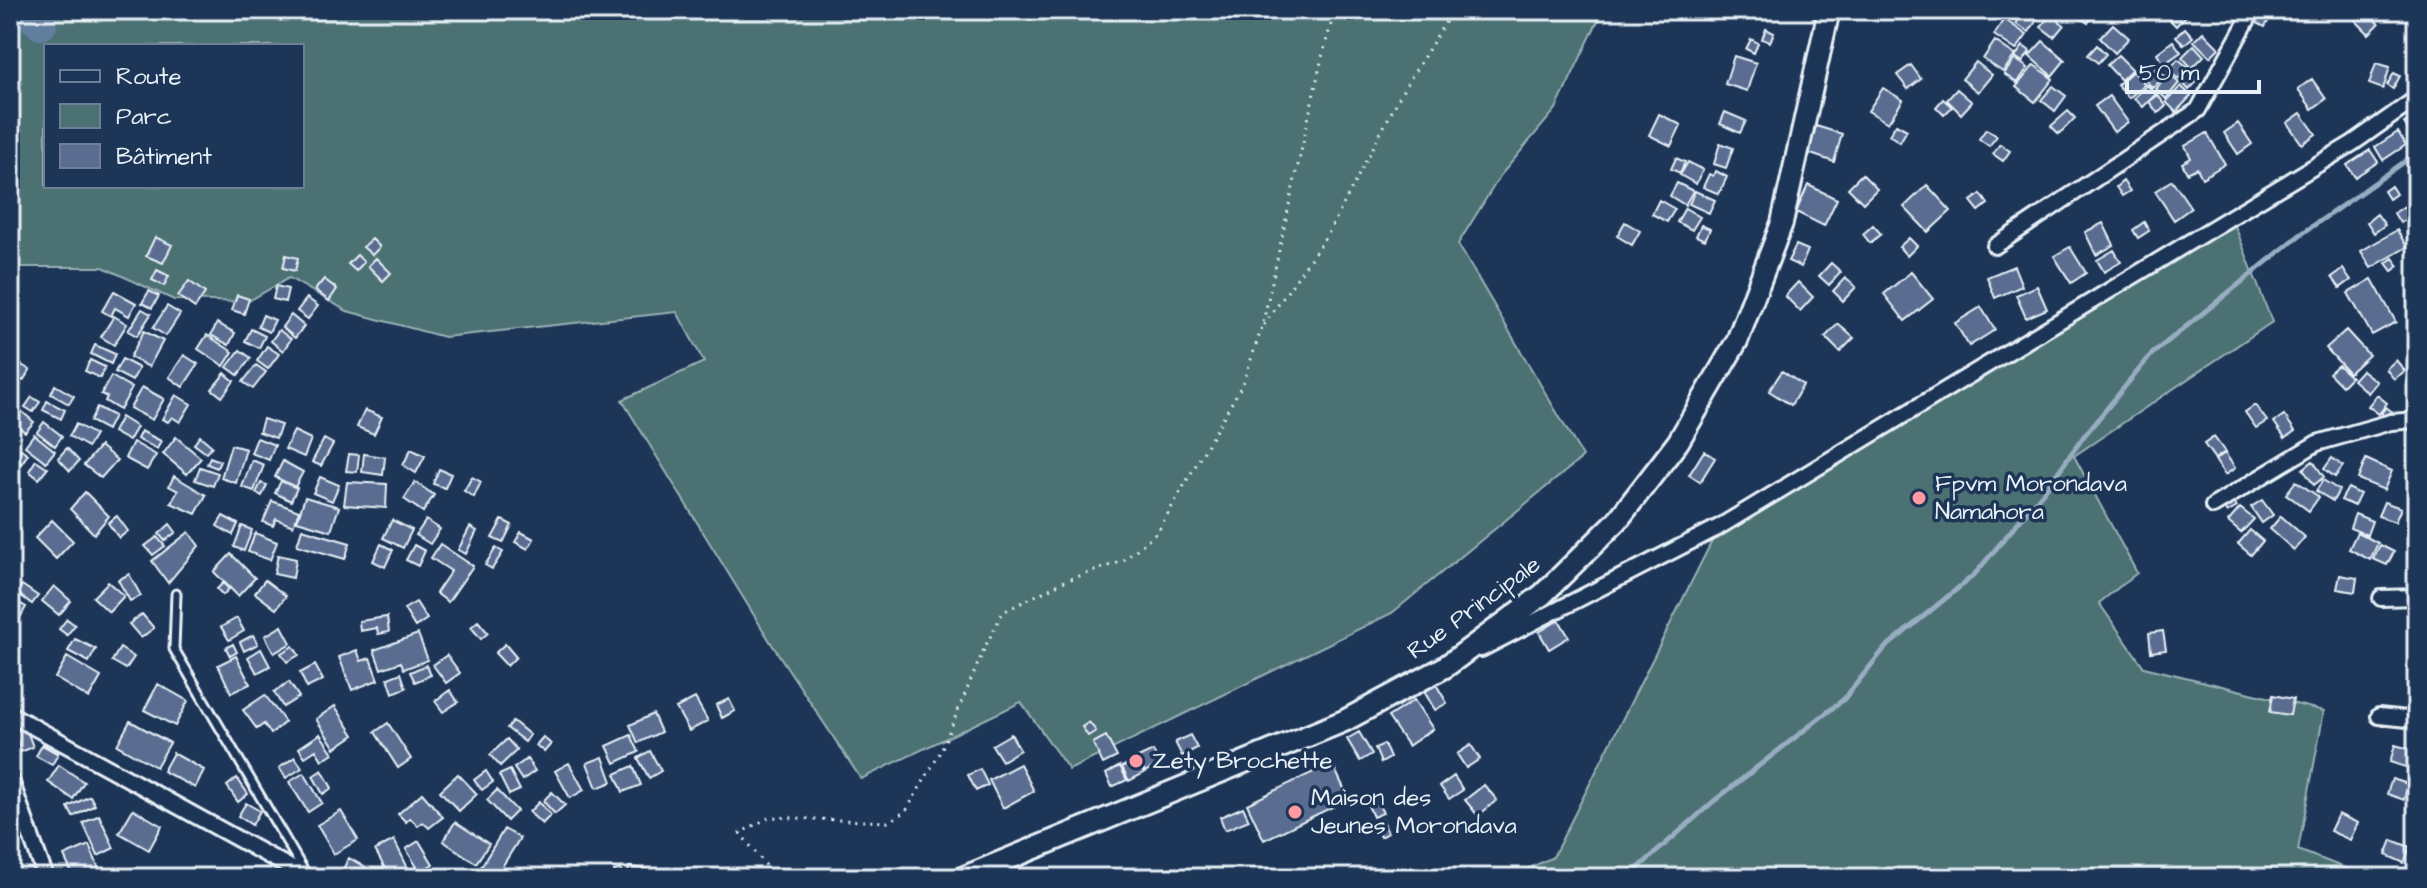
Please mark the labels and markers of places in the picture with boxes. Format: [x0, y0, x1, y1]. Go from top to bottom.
place label: Fpvm Morondava Namahora [1935, 467, 2127, 529]
marker: Fpvm Morondava Namahora [1910, 489, 1928, 507]
place label: Zety Brochette [1152, 744, 1333, 779]
marker: Zety Brochette [1127, 752, 1145, 770]
place label: Maison des Jeunes Morondava [1311, 781, 1517, 843]
marker: Maison des Jeunes Morondava [1286, 803, 1304, 821]

